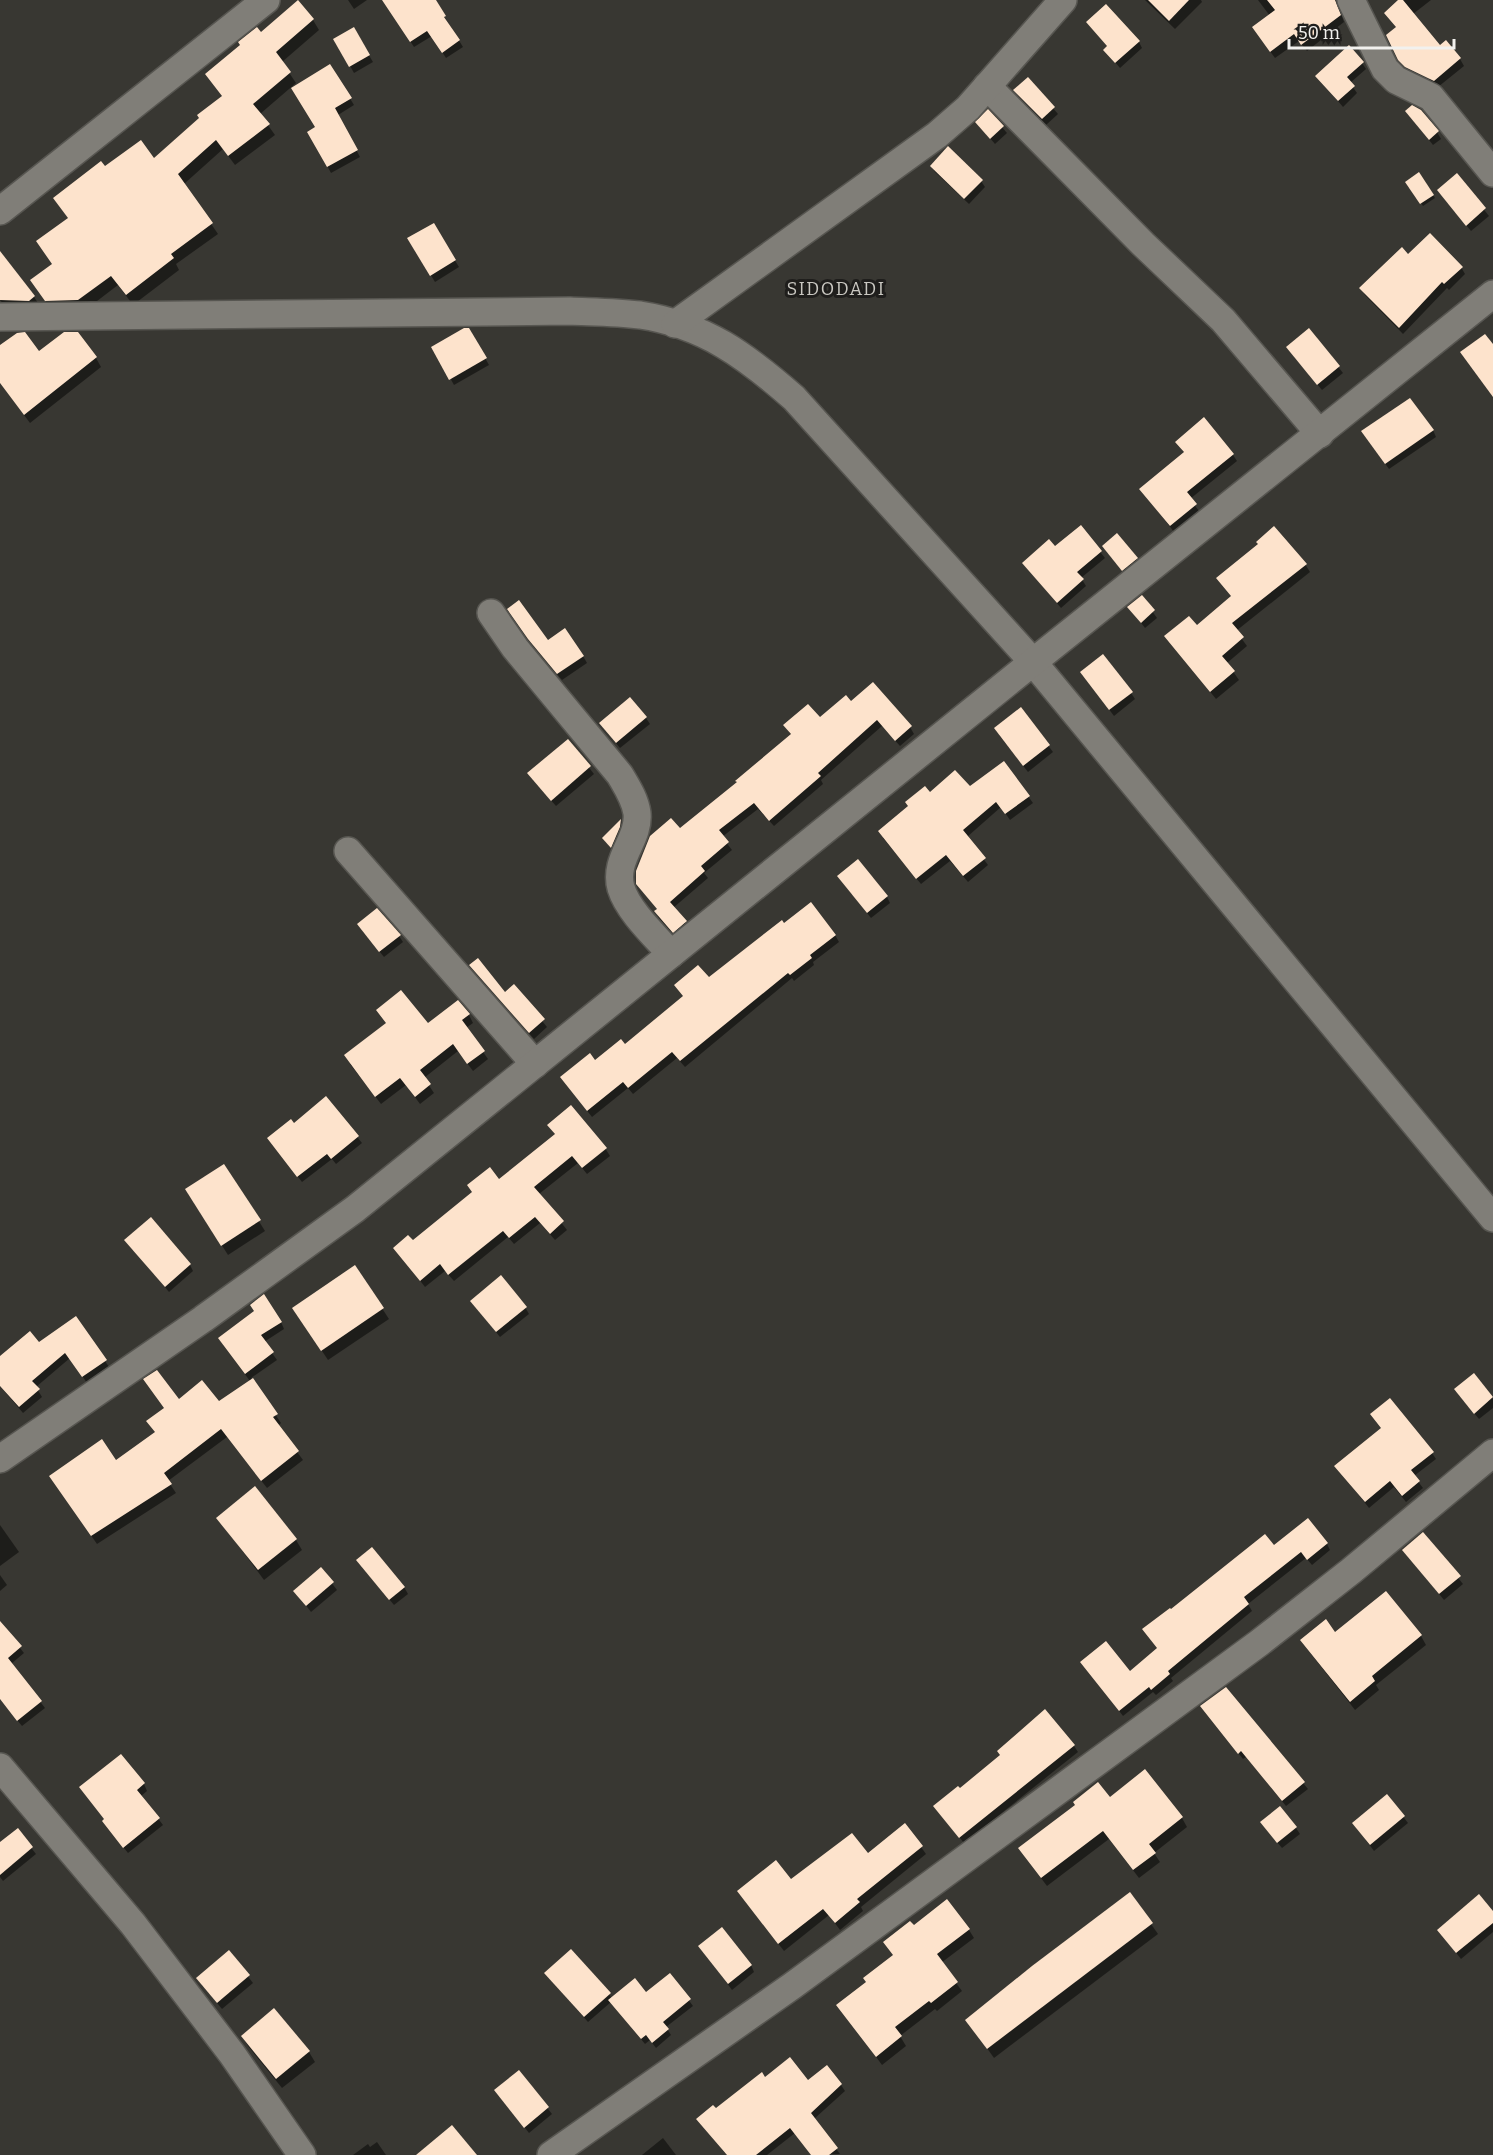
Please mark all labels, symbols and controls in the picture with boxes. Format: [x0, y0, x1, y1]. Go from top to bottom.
scale bar [1289, 12, 1454, 50]
text: 50 m [1298, 22, 1340, 44]
district label: SIDODADI [786, 278, 886, 300]

